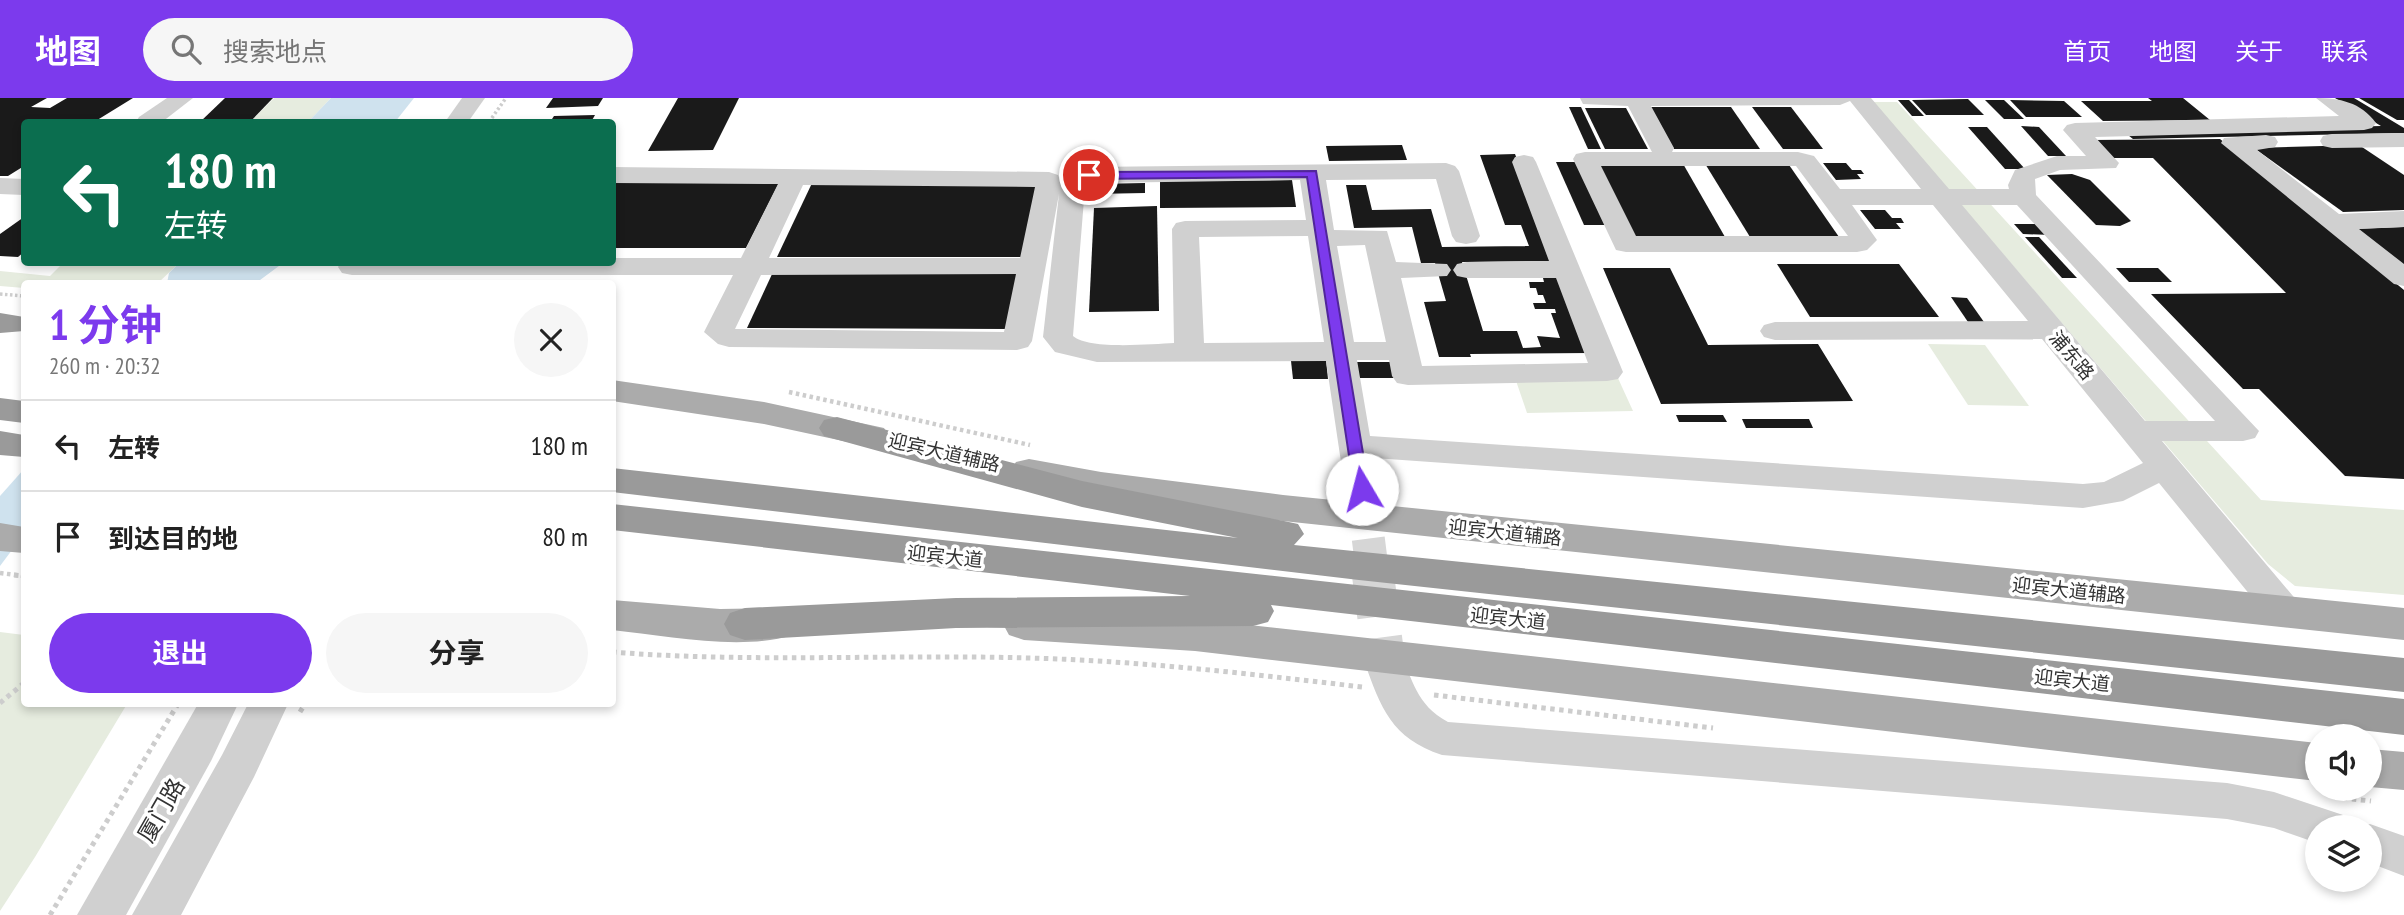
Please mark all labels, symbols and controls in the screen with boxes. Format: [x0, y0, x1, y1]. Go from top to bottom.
search box [143, 18, 633, 81]
text: 地图 [35, 29, 101, 72]
icon: search [167, 30, 205, 68]
text: 搜索地点 [223, 35, 327, 68]
text: 首页 [2063, 36, 2111, 67]
text: 地图 [2149, 36, 2197, 67]
text: 关于 [2235, 36, 2283, 67]
text: 联系 [2321, 36, 2369, 67]
text: 180 m [164, 138, 277, 202]
pin [1059, 145, 1119, 205]
icon: left [49, 147, 140, 238]
icon: arrive [1070, 156, 1108, 194]
text: 左转 [164, 204, 228, 246]
text: 1 分钟 [49, 297, 162, 352]
button: close [514, 303, 588, 377]
street label: 浦东路 [2044, 325, 2100, 385]
text: 260 m · 20:32 [49, 351, 161, 380]
icon: left [49, 427, 87, 465]
street label: 迎宾大道辅路 [886, 427, 1002, 477]
text: 180 m [530, 429, 588, 462]
text: 左转 [108, 431, 160, 464]
position arrow [1325, 452, 1399, 526]
street label: 迎宾大道辅路 [1447, 514, 1563, 550]
icon: arrive [49, 518, 87, 556]
text: 80 m [542, 520, 588, 553]
text: 到达目的地 [108, 522, 238, 555]
street label: 迎宾大道 [906, 540, 984, 572]
street label: 迎宾大道辅路 [2011, 572, 2127, 608]
street label: 迎宾大道 [1469, 602, 1547, 634]
button: 退出 [49, 613, 312, 693]
button: 分享 [326, 613, 588, 693]
street label: 迎宾大道 [2033, 664, 2111, 696]
map controls [2305, 724, 2382, 892]
button: sound [2305, 724, 2382, 801]
street label: 厦门路 [131, 773, 191, 847]
button: layers [2305, 815, 2382, 892]

